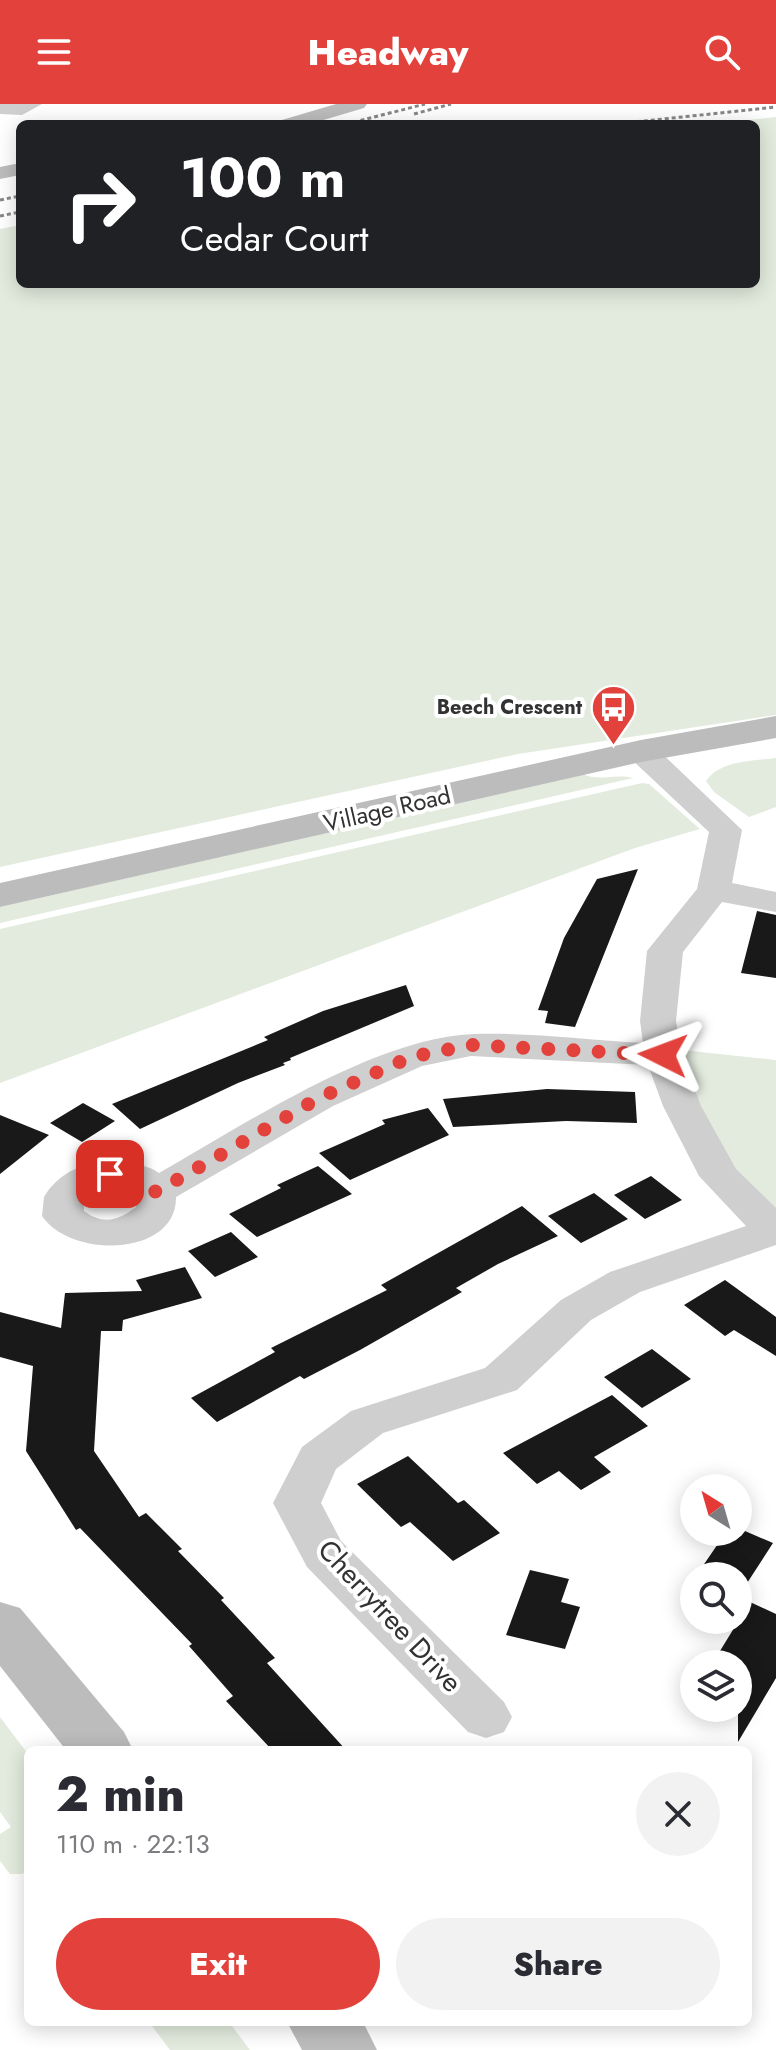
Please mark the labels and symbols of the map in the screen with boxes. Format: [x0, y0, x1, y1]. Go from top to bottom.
bus stop icon: Beech Crescent [589, 683, 637, 746]
place label: Beech Crescent [437, 693, 583, 722]
street label: Village Road [320, 777, 454, 841]
position arrow [621, 1013, 705, 1097]
pin [76, 1140, 144, 1208]
north arrow [680, 1474, 752, 1546]
street label: Cherrytree Drive [308, 1530, 472, 1702]

